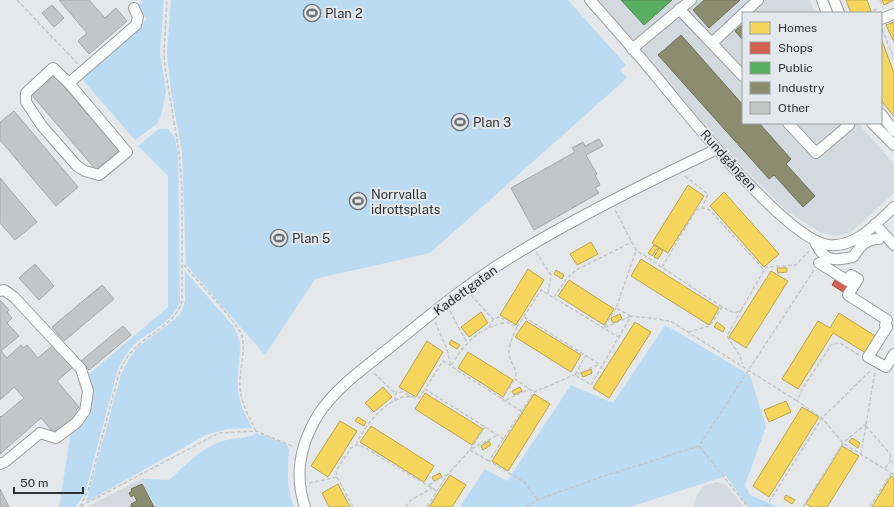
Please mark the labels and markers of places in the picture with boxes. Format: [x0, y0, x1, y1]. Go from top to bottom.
sports icon: Plan 2 [302, 3, 322, 23]
place label: Plan 2 [325, 6, 363, 21]
sports icon: Plan 3 [450, 112, 470, 132]
place label: Plan 3 [473, 115, 511, 130]
place label: Norrvalla idrottsplats [371, 187, 440, 217]
sports icon: Norrvalla idrottsplats [348, 191, 368, 211]
sports icon: Plan 5 [269, 228, 289, 248]
place label: Plan 5 [292, 231, 330, 246]

